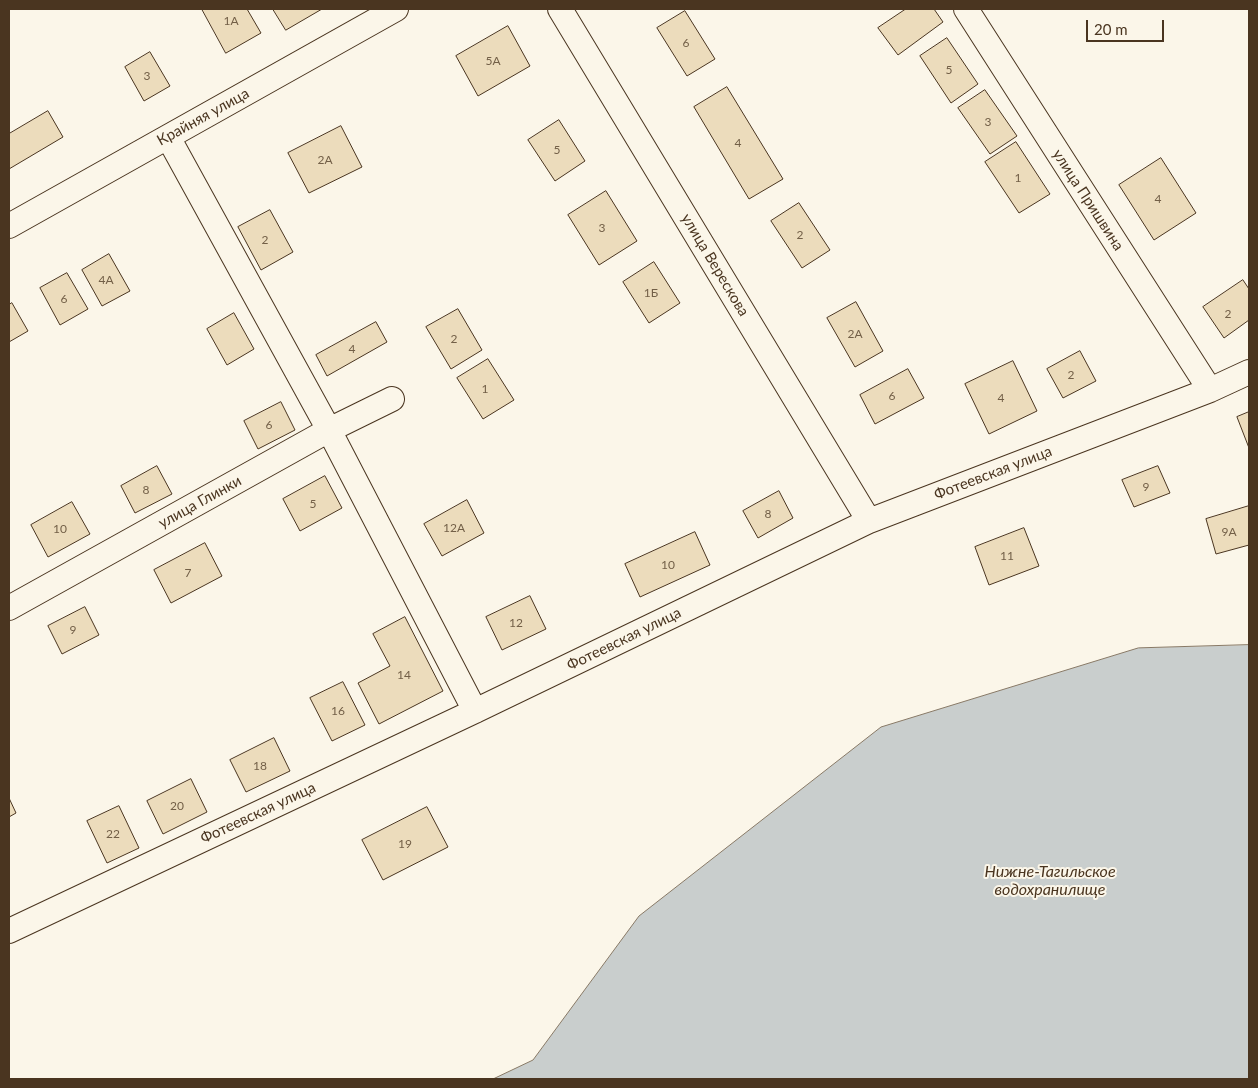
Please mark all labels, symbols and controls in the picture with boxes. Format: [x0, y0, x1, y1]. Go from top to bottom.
scale bar [1088, 10, 1166, 42]
house number: 1А [223, 14, 239, 28]
text: 20 m [1094, 20, 1128, 38]
house number: 6 [683, 36, 689, 50]
house number: 5А [485, 54, 501, 68]
house number: 5 [946, 63, 952, 77]
house number: 3 [144, 69, 150, 83]
street label: Крайняя улица [154, 84, 252, 150]
house number: 3 [985, 115, 991, 129]
house number: 4 [735, 136, 741, 150]
house number: 5 [554, 143, 560, 157]
street label: улица Пришвина [1049, 146, 1127, 254]
house number: 2А [317, 153, 333, 167]
house number: 1 [1015, 171, 1021, 185]
house number: 4 [1155, 192, 1161, 206]
street label: улица Верескова [677, 210, 753, 320]
house number: 3 [599, 221, 605, 235]
house number: 2 [797, 228, 803, 242]
house number: 2 [262, 233, 268, 247]
house number: 4А [98, 273, 114, 287]
house number: 1Б [644, 286, 658, 300]
house number: 6 [61, 292, 67, 306]
house number: 2 [1225, 307, 1231, 321]
house number: 2А [847, 327, 863, 341]
house number: 2 [451, 332, 457, 346]
house number: 4 [349, 342, 355, 356]
house number: 2 [1068, 368, 1074, 382]
house number: 1 [482, 382, 488, 396]
house number: 6 [889, 389, 895, 403]
house number: 4 [998, 391, 1004, 405]
house number: 6 [266, 418, 272, 432]
street label: Фотеевская улица [931, 442, 1055, 504]
street label: улица Глинки [155, 472, 245, 532]
house number: 9 [1143, 480, 1149, 494]
house number: 8 [143, 483, 149, 497]
house number: 5 [310, 497, 316, 511]
house number: 8 [765, 507, 771, 521]
house number: 12А [443, 521, 465, 535]
house number: 10 [53, 522, 67, 536]
house number: 9А [1221, 525, 1237, 539]
house number: 11 [1000, 549, 1014, 563]
house number: 10 [661, 558, 675, 572]
house number: 7 [185, 566, 191, 580]
street label: Фотеевская улица [564, 604, 684, 674]
house number: 12 [509, 616, 523, 630]
house number: 9 [70, 623, 76, 637]
house number: 14 [397, 668, 411, 682]
house number: 16 [331, 704, 345, 718]
house number: 18 [253, 759, 267, 773]
street label: Фотеевская улица [198, 778, 318, 848]
house number: 20 [170, 799, 184, 813]
house number: 22 [106, 827, 120, 841]
house number: 19 [398, 837, 412, 851]
water label: Нижне-Тагильское водохранилище [984, 862, 1116, 900]

